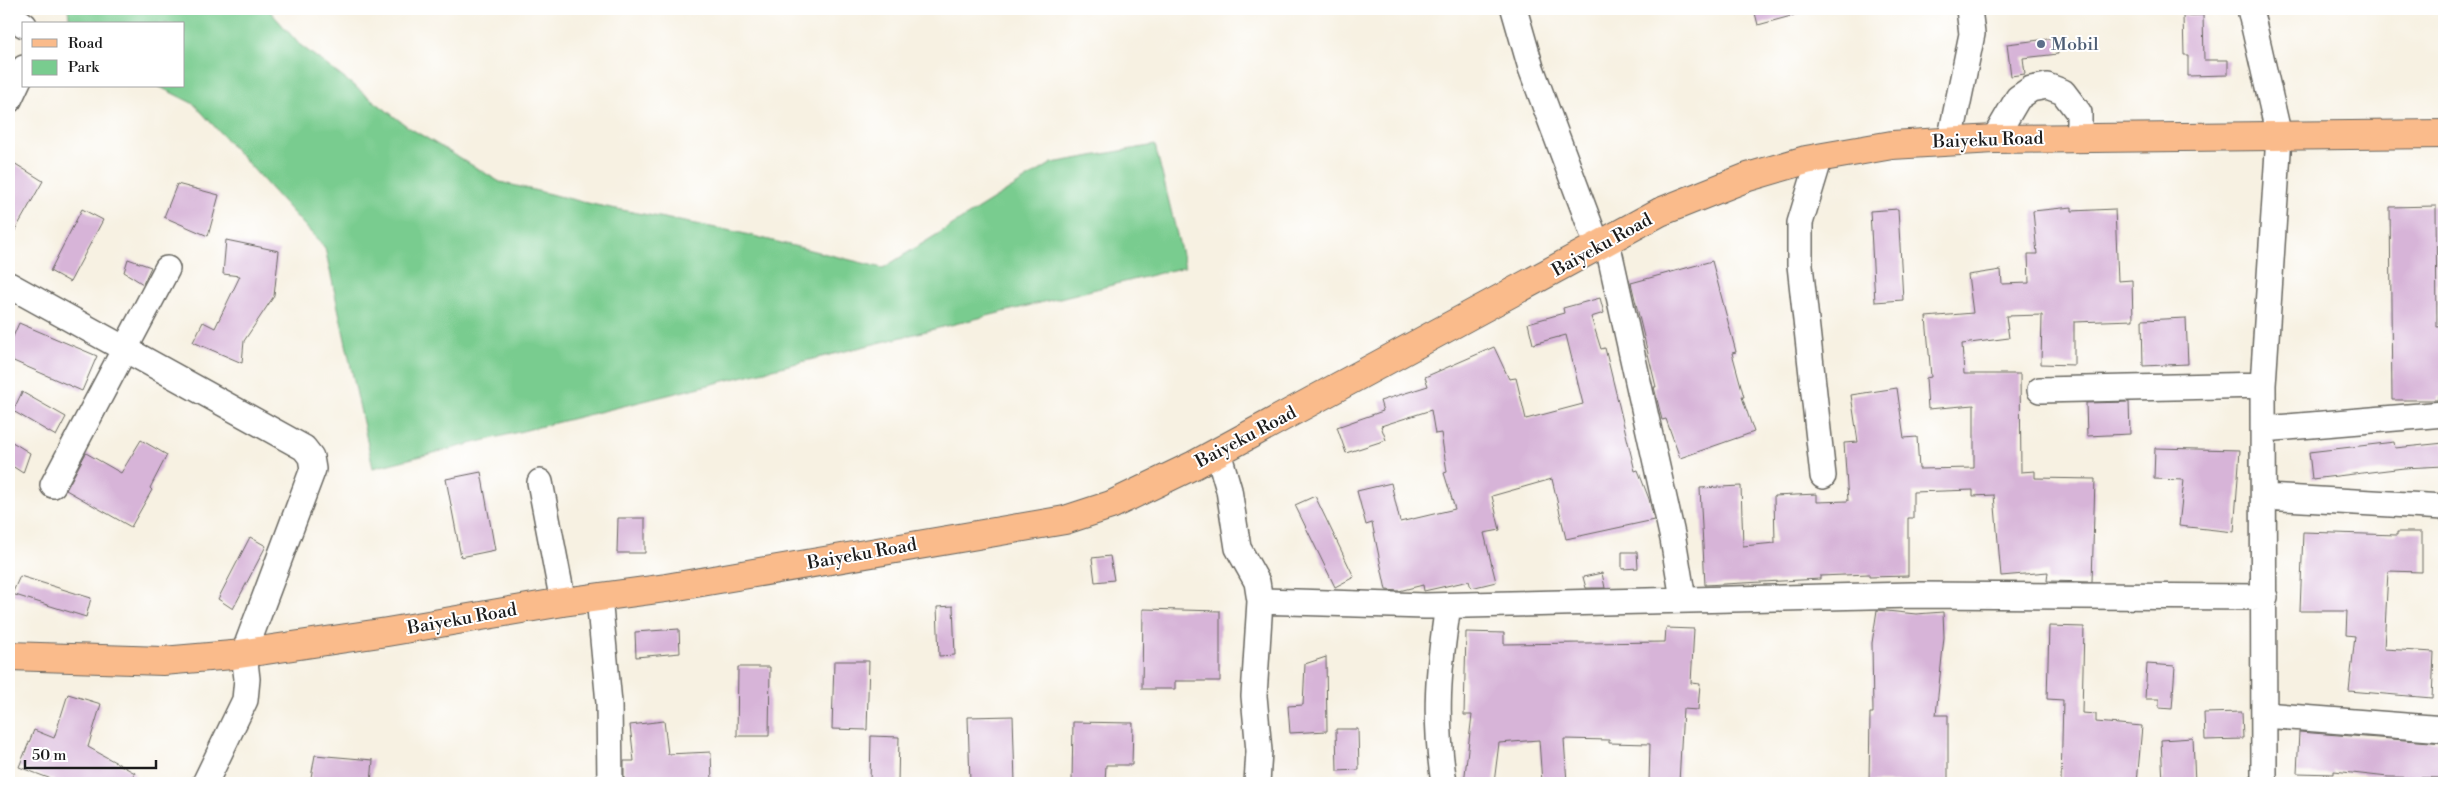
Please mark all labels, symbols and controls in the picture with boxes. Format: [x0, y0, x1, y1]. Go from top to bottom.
legend [22, 22, 185, 88]
place label: Mobil [2051, 33, 2099, 56]
text: Road [68, 34, 103, 53]
marker: Mobil [2035, 38, 2047, 50]
text: Park [68, 58, 100, 77]
street label: Baiyeku Road [1931, 127, 2045, 153]
street label: Baiyeku Road [1547, 208, 1657, 282]
street label: Baiyeku Road [1191, 400, 1301, 474]
street label: Baiyeku Road [804, 533, 919, 575]
street label: Baiyeku Road [404, 598, 519, 640]
scale bar [25, 737, 156, 769]
text: 50 m [32, 746, 66, 765]

